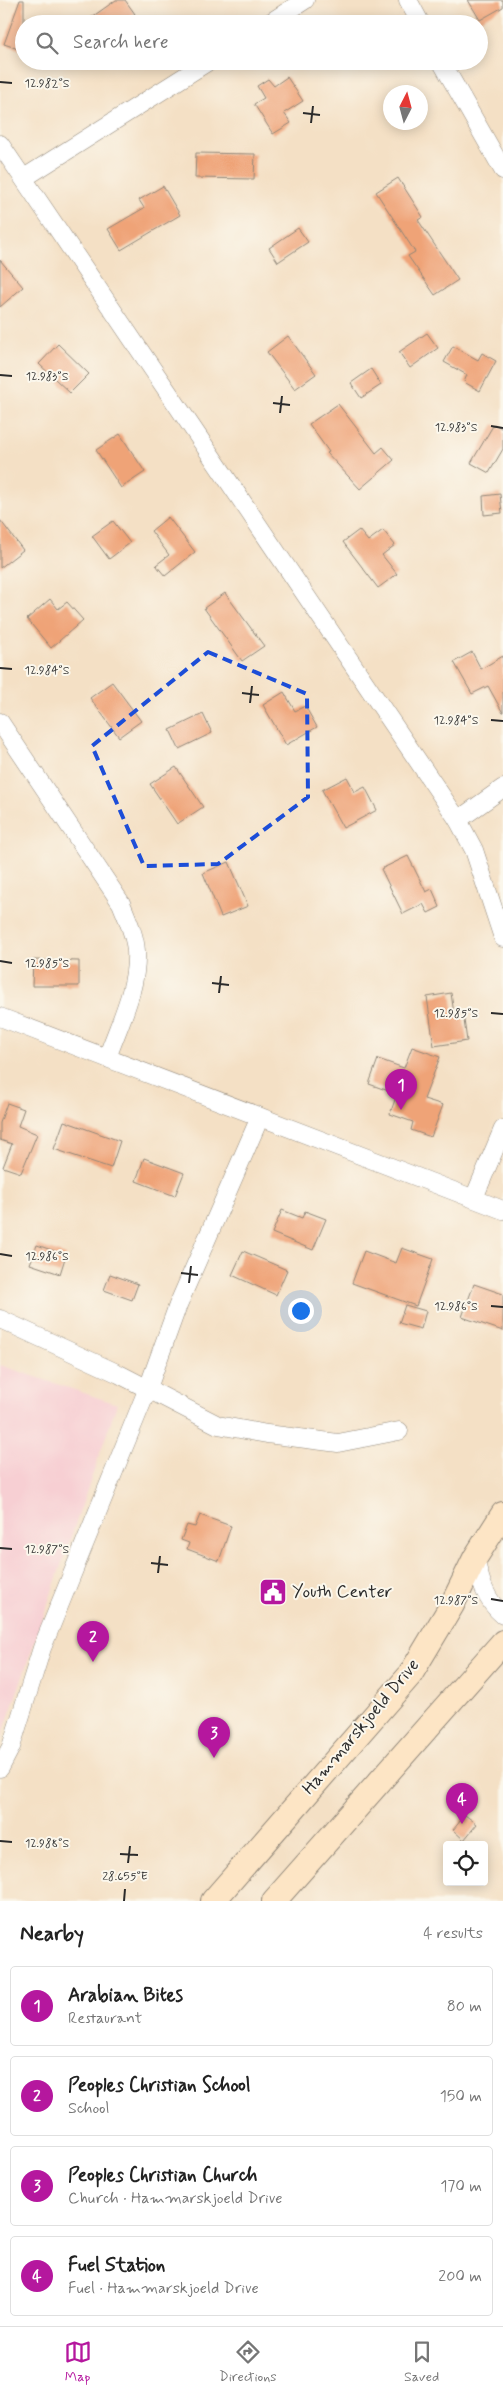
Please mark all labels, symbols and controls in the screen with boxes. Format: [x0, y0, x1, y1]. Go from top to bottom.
search box [15, 15, 488, 70]
icon: search [33, 29, 61, 57]
text: Search here [73, 30, 169, 55]
text: 12.982°S [25, 76, 70, 92]
north arrow [383, 85, 428, 130]
text: 12.983°S [26, 369, 69, 385]
text: 12.983°S [435, 420, 478, 436]
text: 12.984°S [25, 663, 70, 679]
text: 12.984°S [434, 713, 479, 729]
text: 12.985°S [25, 956, 70, 972]
text: 12.985°S [434, 1006, 479, 1022]
pin: 1 [385, 1069, 417, 1110]
text: 12.986°S [25, 1249, 69, 1265]
your location [288, 1298, 314, 1324]
text: 12.986°S [434, 1299, 478, 1315]
text: 12.987°S [25, 1542, 70, 1558]
public building icon: Youth Center [258, 1577, 288, 1607]
place label: Youth Center [292, 1580, 393, 1604]
text: 12.987°S [434, 1593, 479, 1609]
pin: 2 [77, 1621, 109, 1662]
street label: Hammarskjoeld Drive [297, 1654, 425, 1800]
pin: 3 [198, 1717, 230, 1758]
pin: 4 [446, 1783, 478, 1824]
text: 12.988°S [25, 1836, 69, 1852]
map controls [443, 1841, 488, 1886]
button: locate [443, 1841, 488, 1886]
text: 28.655°E [102, 1869, 148, 1885]
text: Nearby [20, 1920, 84, 1948]
text: 4 results [423, 1923, 483, 1944]
text: Arabian Bites [68, 1983, 183, 2008]
text: 1 [33, 1996, 41, 2017]
text: 80 m [447, 1996, 482, 2017]
text: Restaurant [68, 2008, 142, 2029]
text: Peoples Christian School [68, 2073, 251, 2098]
text: 2 [33, 2086, 41, 2107]
text: 150 m [440, 2086, 482, 2107]
text: School [68, 2098, 109, 2119]
text: Peoples Christian Church [68, 2163, 257, 2188]
text: 3 [33, 2176, 41, 2197]
text: 170 m [440, 2176, 482, 2197]
text: Church · Hammarskjoeld Drive [68, 2188, 283, 2209]
text: Fuel Station [68, 2253, 165, 2278]
text: 4 [32, 2266, 42, 2287]
text: 200 m [438, 2266, 482, 2287]
text: Fuel · Hammarskjoeld Drive [68, 2278, 259, 2299]
tab: Map [64, 2338, 92, 2386]
tab: Directions [219, 2338, 277, 2386]
tab: Saved [404, 2338, 439, 2386]

